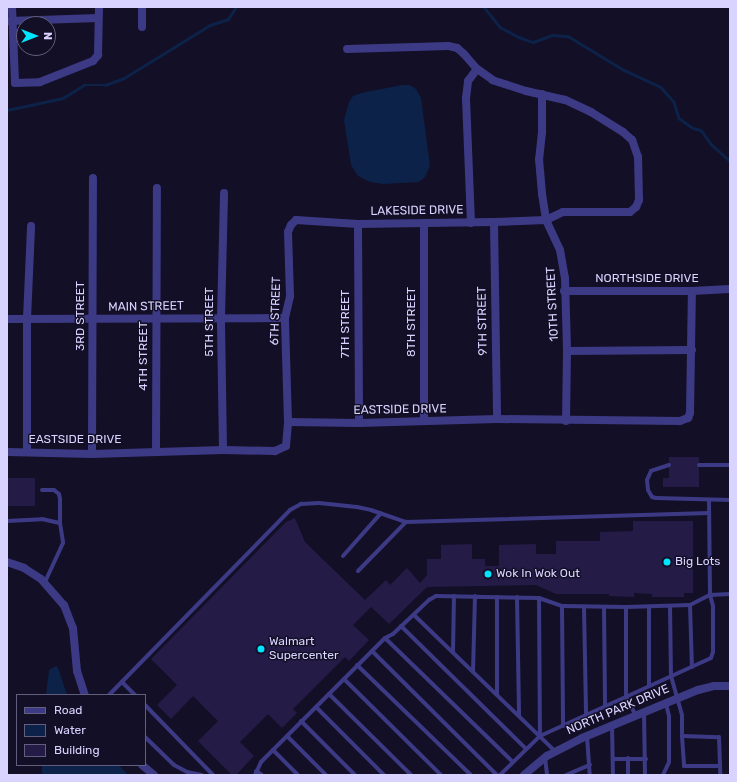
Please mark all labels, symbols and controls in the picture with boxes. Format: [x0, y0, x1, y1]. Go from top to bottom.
north arrow [16, 16, 56, 56]
text: N [41, 32, 54, 40]
street label: LAKESIDE DRIVE [370, 203, 464, 219]
street label: 10TH STREET [544, 266, 562, 342]
street label: NORTHSIDE DRIVE [595, 272, 699, 286]
street label: 6TH STREET [268, 276, 284, 346]
street label: 3RD STREET [74, 281, 88, 351]
street label: 9TH STREET [475, 286, 491, 356]
street label: 5TH STREET [203, 287, 217, 357]
street label: 8TH STREET [405, 287, 419, 357]
street label: 7TH STREET [339, 290, 353, 358]
street label: MAIN STREET [108, 299, 184, 315]
street label: 4TH STREET [137, 321, 151, 391]
street label: EASTSIDE DRIVE [353, 402, 447, 418]
street label: EASTSIDE DRIVE [28, 433, 122, 447]
place label: Big Lots [675, 555, 720, 569]
marker: Big Lots [662, 557, 672, 567]
place label: Wok In Wok Out [496, 567, 580, 581]
marker: Wok In Wok Out [483, 569, 493, 579]
place label: Walmart Supercenter [269, 635, 339, 663]
marker: Walmart Supercenter [256, 644, 266, 654]
street label: NORTH PARK DRIVE [564, 682, 672, 738]
legend [16, 694, 146, 766]
text: Road [54, 703, 82, 717]
text: Water [54, 723, 86, 737]
text: Building [54, 743, 100, 757]

